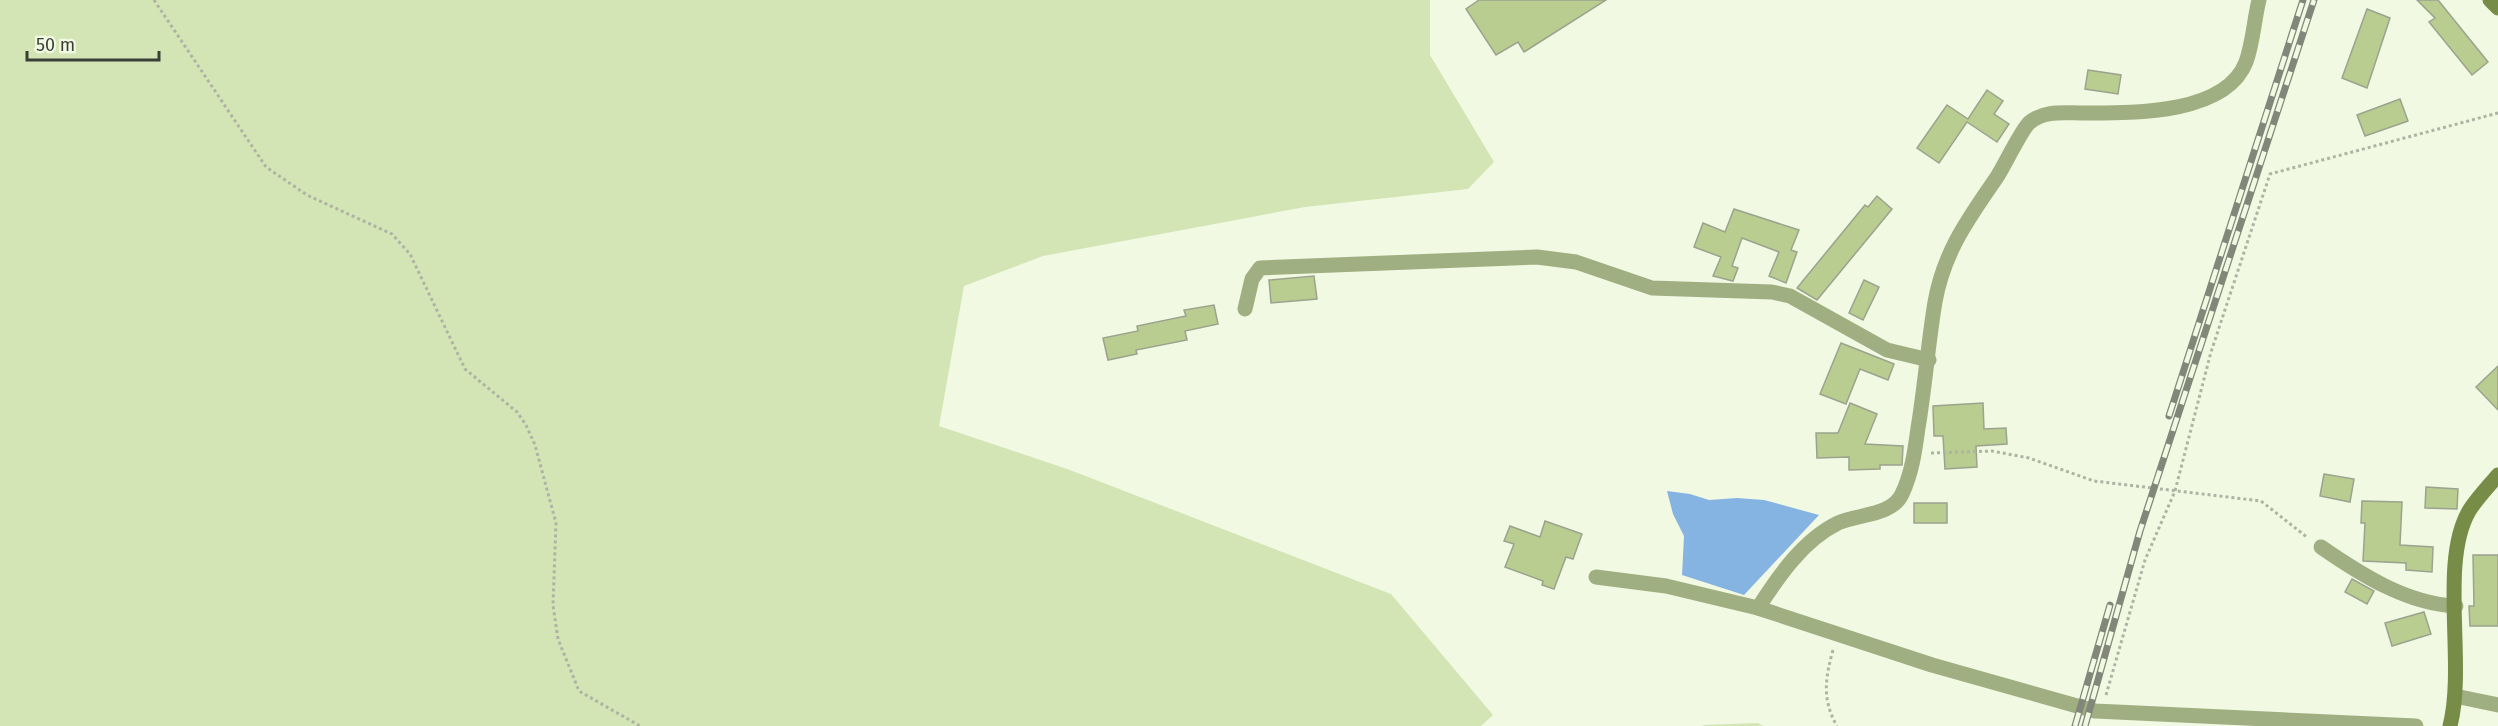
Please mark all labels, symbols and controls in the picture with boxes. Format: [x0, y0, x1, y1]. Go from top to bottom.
scale bar [27, 24, 159, 62]
text: 50 m [36, 34, 75, 56]

